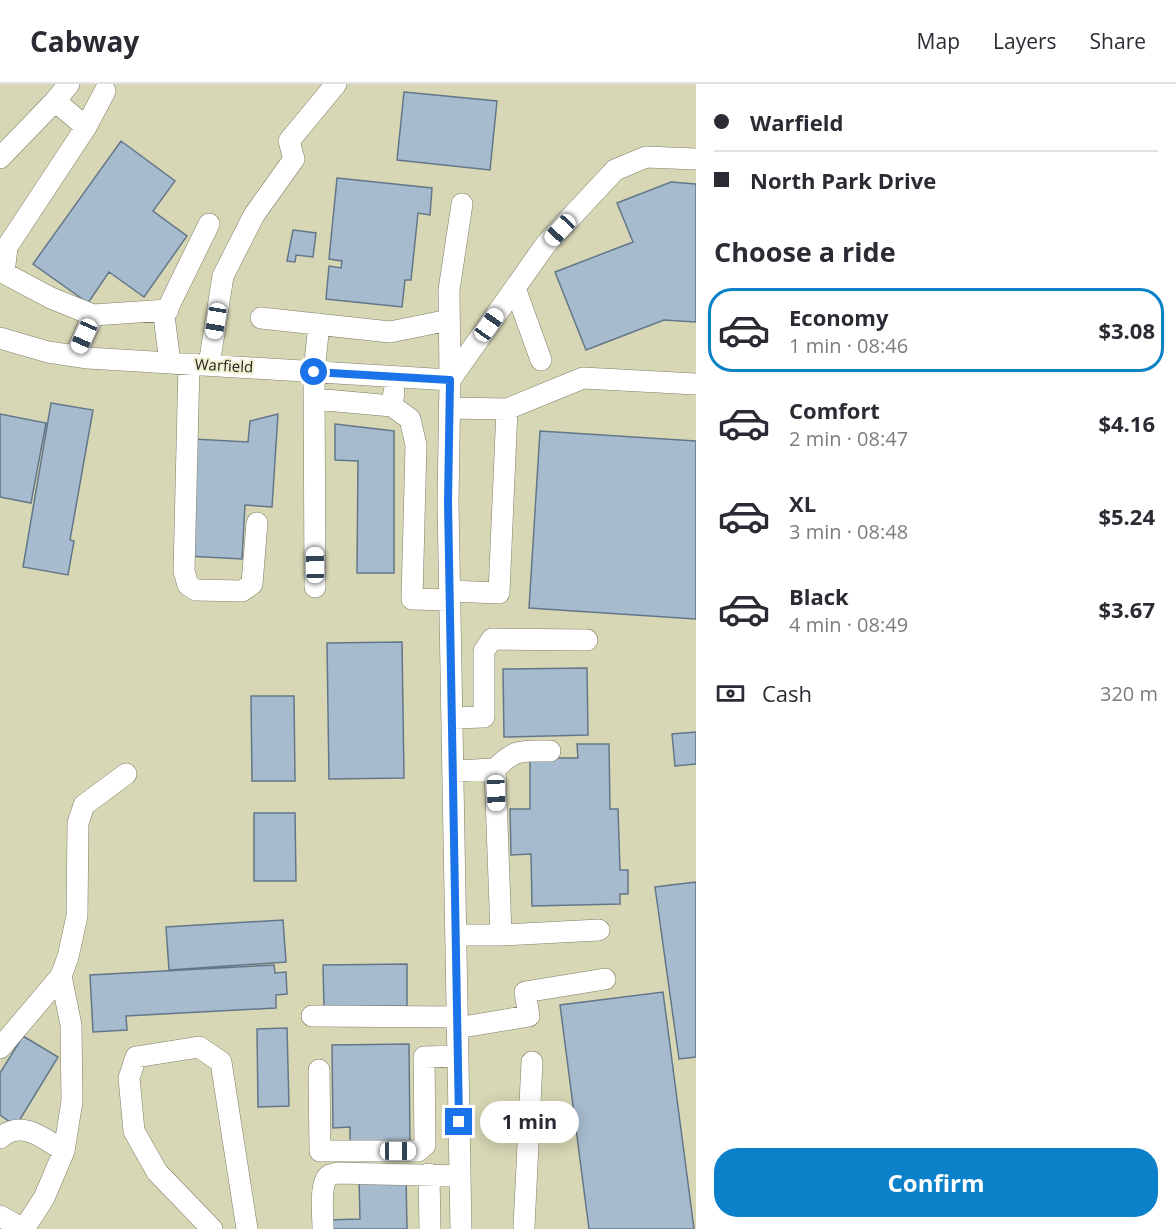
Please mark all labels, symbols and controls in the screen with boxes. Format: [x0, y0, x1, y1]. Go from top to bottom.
text: Cabway [30, 22, 139, 60]
text: Map [917, 27, 960, 55]
text: Layers [993, 27, 1057, 55]
text: Share [1090, 27, 1146, 55]
text: Warfield [750, 107, 843, 137]
text: North Park Drive [750, 165, 936, 195]
car [541, 211, 579, 249]
text: Choose a ride [714, 233, 896, 270]
car [204, 302, 228, 340]
text: Economy [789, 302, 888, 332]
icon: car [717, 303, 771, 357]
car [471, 305, 507, 345]
text: $3.08 [1098, 315, 1155, 345]
car [68, 316, 100, 356]
text: 1 min · 08:46 [789, 332, 908, 359]
street label: Warfield [194, 353, 254, 377]
route start [300, 358, 327, 385]
text: Comfort [789, 395, 880, 425]
icon: car [717, 396, 771, 450]
text: $4.16 [1098, 408, 1155, 438]
text: 2 min · 08:47 [789, 425, 908, 452]
text: XL [789, 488, 816, 518]
icon: car [717, 489, 771, 543]
text: $5.24 [1098, 501, 1155, 531]
text: 3 min · 08:48 [789, 518, 908, 545]
car [306, 547, 324, 583]
text: Black [789, 581, 849, 611]
icon: car [717, 582, 771, 636]
text: $3.67 [1098, 594, 1155, 624]
text: 4 min · 08:49 [789, 611, 908, 638]
icon: cash [714, 677, 747, 710]
text: Cash [762, 678, 812, 708]
text: 320 m [1100, 680, 1158, 707]
car [486, 775, 506, 811]
callout: 1 min [480, 1101, 579, 1143]
route end [445, 1108, 472, 1135]
text: 1 min [502, 1108, 557, 1135]
car [380, 1142, 416, 1160]
button: Confirm [714, 1148, 1158, 1217]

